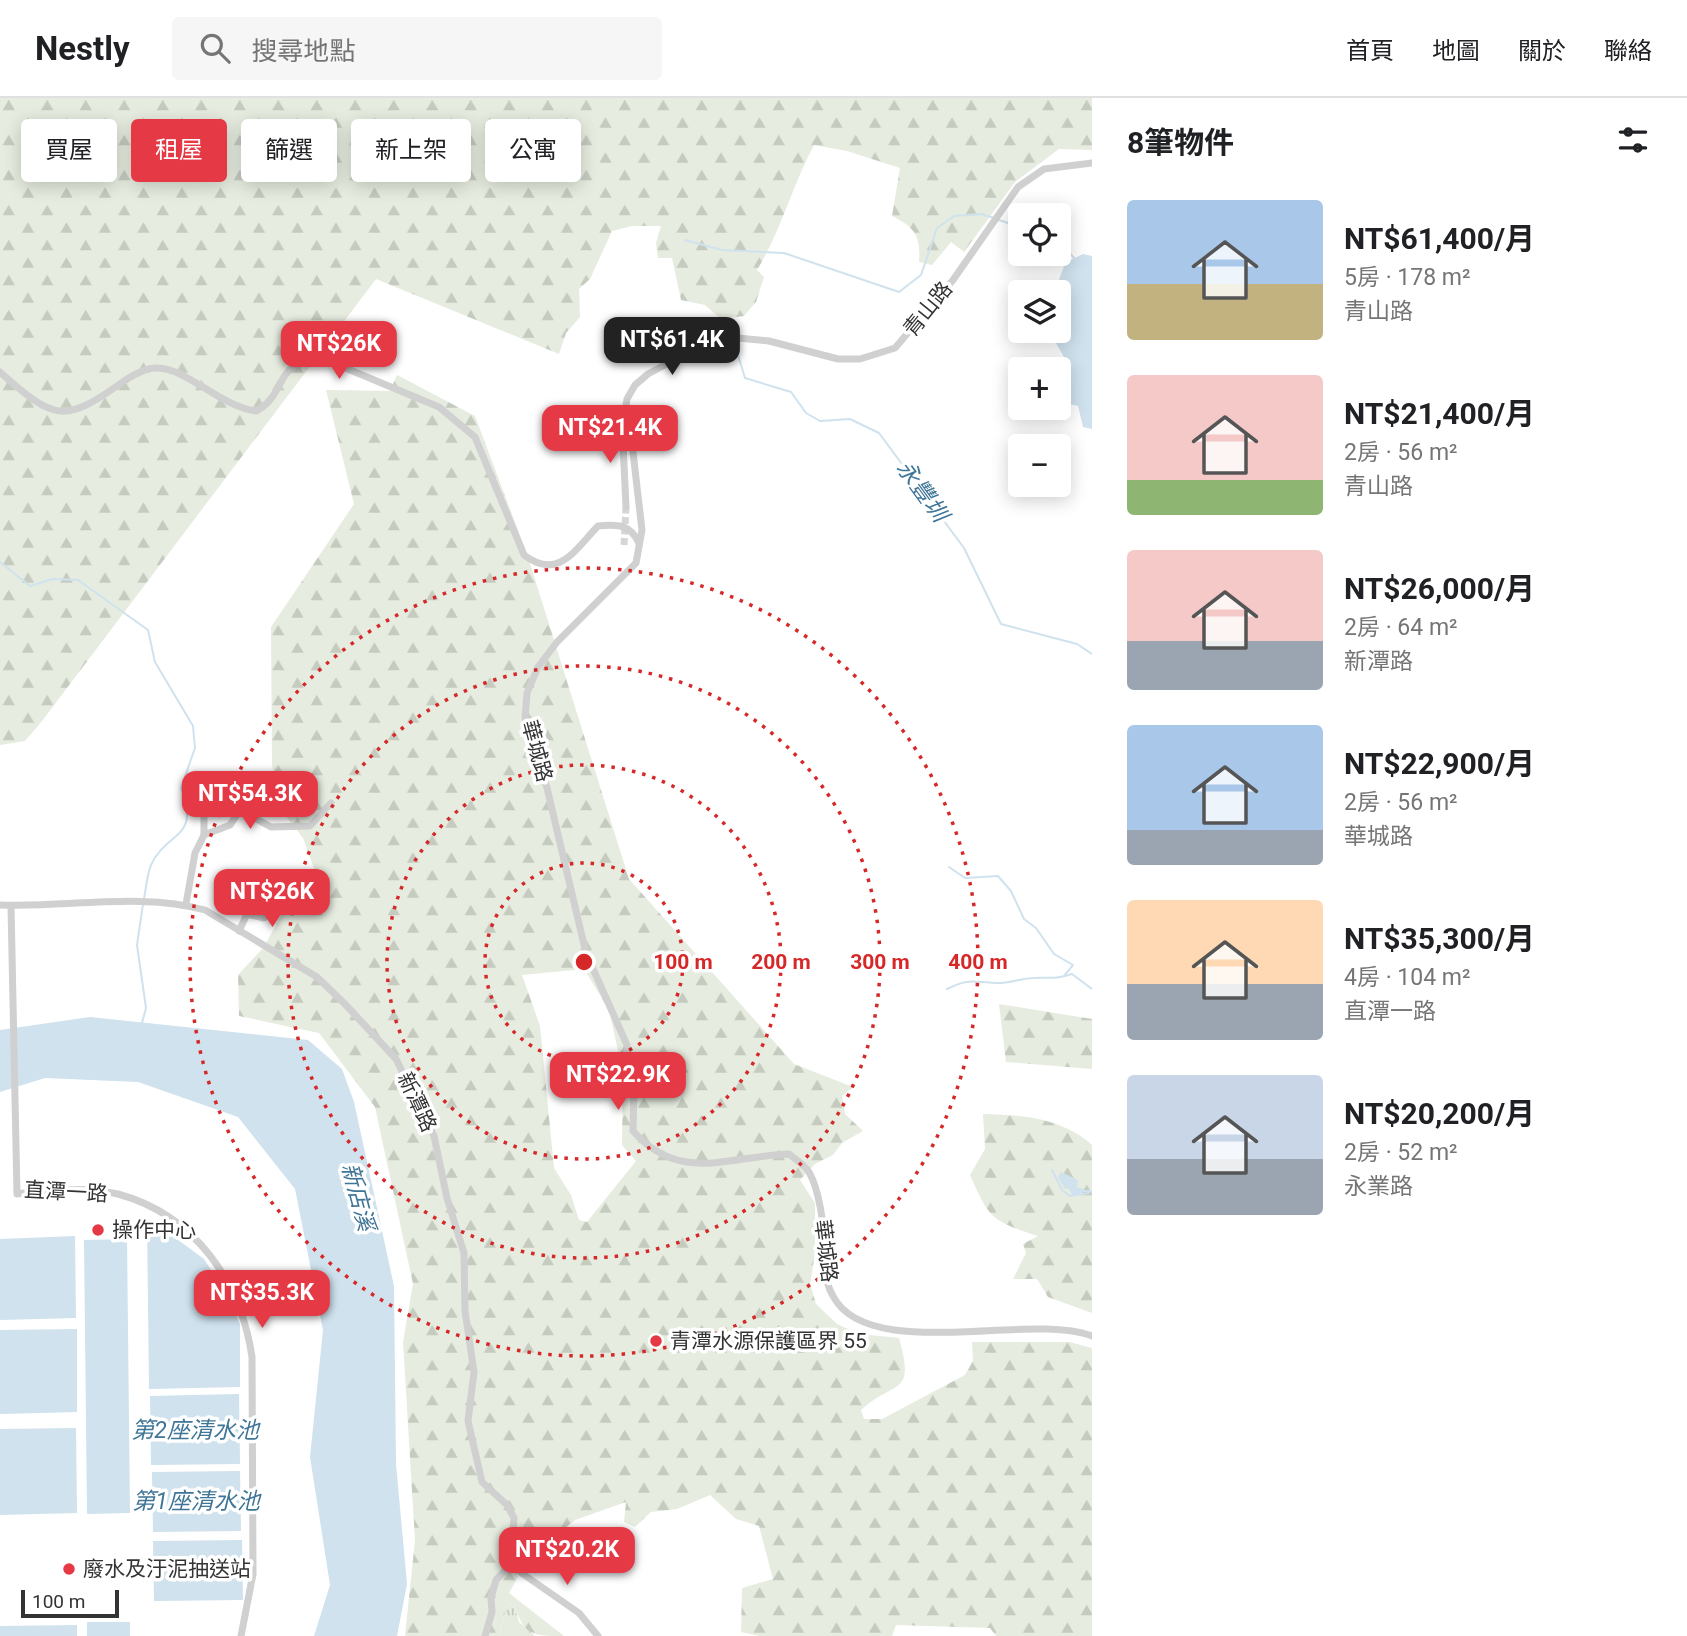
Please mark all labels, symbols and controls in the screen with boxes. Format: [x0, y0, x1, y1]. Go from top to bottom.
search box [172, 17, 662, 80]
text: Nestly [35, 29, 130, 68]
icon: search [196, 29, 234, 67]
text: 搜尋地點 [252, 36, 356, 66]
text: 首頁 [1346, 37, 1394, 65]
text: 地圖 [1432, 37, 1480, 65]
text: 關於 [1518, 37, 1566, 65]
text: 聯絡 [1604, 37, 1652, 65]
chip: 買屋 [21, 119, 117, 182]
chip: 租屋 [131, 119, 227, 182]
chip: 篩選 [241, 119, 337, 182]
chip: 新上架 [351, 119, 471, 182]
chip: 公寓 [485, 119, 581, 182]
icon: filters [1614, 121, 1652, 159]
text: 8筆物件 [1127, 125, 1234, 160]
map controls [1008, 203, 1071, 497]
button: locate [1008, 203, 1071, 266]
text: NT$61,400/月 [1344, 221, 1535, 256]
icon: home [1183, 228, 1267, 312]
text: 5房 · 178 m² [1344, 264, 1470, 291]
street label: 青山路 [899, 277, 957, 341]
button: layers [1008, 280, 1071, 343]
text: 青山路 [1344, 298, 1413, 325]
pin: NT$61.4K [600, 317, 744, 377]
pin: NT$26K [282, 322, 396, 381]
text: NT$61.4K [620, 326, 724, 353]
text: NT$26K [297, 330, 381, 357]
button: + [1008, 357, 1071, 420]
text: NT$21,400/月 [1344, 396, 1535, 431]
icon: home [1183, 403, 1267, 487]
pin: NT$21.4K [538, 406, 682, 465]
text: NT$21.4K [558, 414, 662, 441]
button: − [1008, 434, 1071, 497]
text: 2房 · 56 m² [1344, 439, 1458, 466]
water label: 永豐圳 [891, 455, 955, 529]
text: 青山路 [1344, 473, 1413, 500]
text: NT$26,000/月 [1344, 571, 1535, 606]
icon: home [1183, 578, 1267, 662]
text: 2房 · 64 m² [1344, 614, 1458, 641]
text: 新潭路 [1344, 648, 1413, 675]
street label: 華城路 [517, 717, 557, 785]
text: NT$22,900/月 [1344, 746, 1535, 781]
icon: home [1183, 753, 1267, 837]
pin: NT$54.3K [178, 772, 322, 831]
text: NT$54.3K [198, 780, 302, 807]
text: 2房 · 56 m² [1344, 789, 1458, 816]
text: 華城路 [1344, 823, 1413, 850]
pin: NT$26K [215, 870, 329, 929]
text: NT$26K [230, 878, 314, 905]
text: NT$35,300/月 [1344, 921, 1535, 956]
icon: home [1183, 928, 1267, 1012]
centre of rings [572, 950, 596, 974]
text: 100 m [653, 950, 713, 974]
text: 200 m [751, 950, 811, 974]
text: 300 m [850, 950, 910, 974]
text: 400 m [948, 950, 1008, 974]
text: 4房 · 104 m² [1344, 964, 1470, 991]
text: 直潭一路 [1344, 998, 1436, 1025]
pin: NT$22.9K [546, 1052, 690, 1112]
text: NT$22.9K [566, 1061, 670, 1088]
street label: 新潭路 [393, 1068, 441, 1136]
text: NT$20,200/月 [1344, 1096, 1535, 1131]
icon: home [1183, 1103, 1267, 1187]
text: 2房 · 52 m² [1344, 1139, 1458, 1166]
water label: 新店溪 [336, 1160, 381, 1237]
text: 永業路 [1344, 1173, 1413, 1200]
street label: 直潭一路 [23, 1178, 109, 1206]
place label: 操作中心 [112, 1218, 196, 1242]
street label: 華城路 [810, 1218, 842, 1284]
marker: 操作中心 [90, 1222, 106, 1238]
pin: NT$35.3K [190, 1270, 334, 1330]
text: NT$35.3K [210, 1279, 314, 1306]
place label: 青潭水源保護區界 55 [670, 1329, 867, 1353]
marker: 青潭水源保護區界 55 [648, 1333, 664, 1349]
water label: 第2座清水池 [131, 1417, 261, 1444]
water label: 第1座清水池 [132, 1488, 262, 1515]
pin: NT$20.2K [495, 1528, 639, 1587]
text: NT$20.2K [515, 1536, 619, 1563]
place label: 廢水及汙泥抽送站 [83, 1557, 251, 1581]
marker: 廢水及汙泥抽送站 [61, 1561, 77, 1577]
scale bar [21, 1587, 119, 1619]
text: 100 m [32, 1590, 85, 1613]

